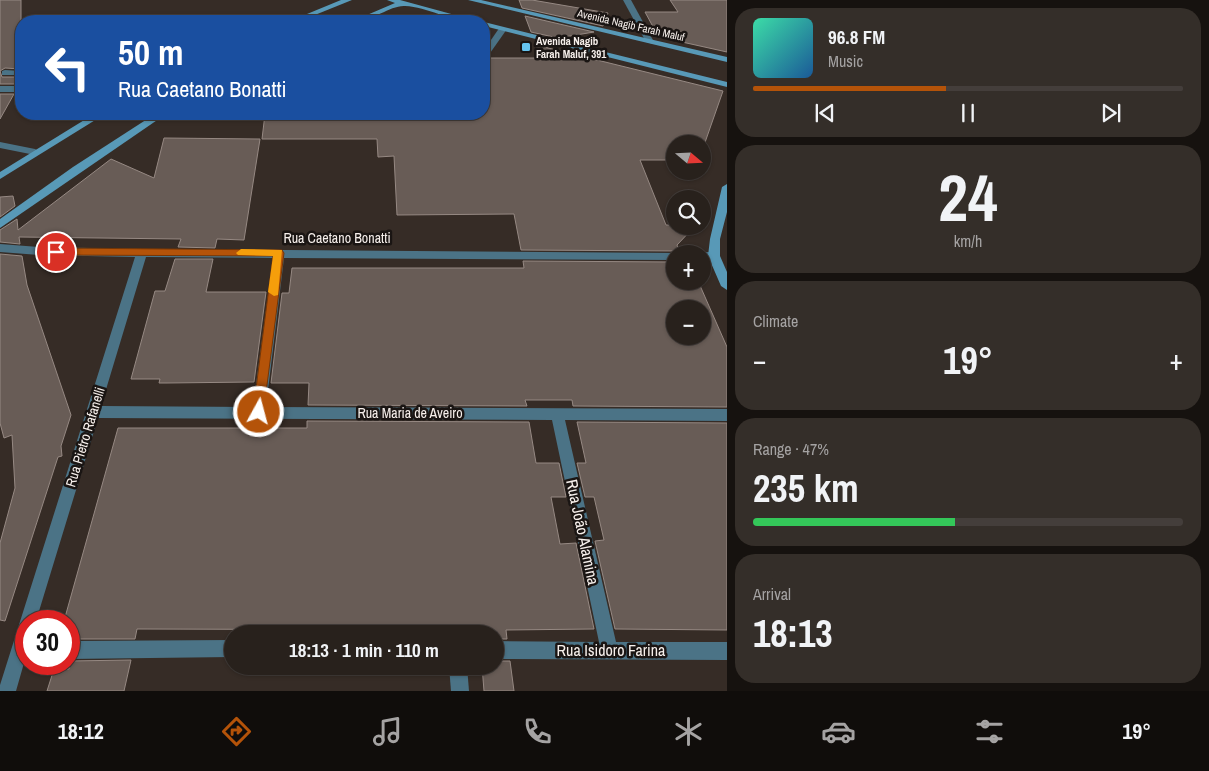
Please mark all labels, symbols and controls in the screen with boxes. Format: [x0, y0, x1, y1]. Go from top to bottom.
street label: Avenida Nagib Farah Maluf [575, 6, 687, 44]
text: 96.8 FM [828, 24, 885, 50]
text: 50 m [118, 29, 183, 76]
place label: Avenida Nagib Farah Maluf, 391 [536, 34, 606, 61]
icon: left [35, 35, 100, 100]
marker: Avenida Nagib Farah Maluf, 391 [520, 41, 532, 53]
text: Music [828, 50, 863, 72]
text: Rua Caetano Bonatti [118, 74, 287, 104]
icon: previous [811, 99, 839, 127]
icon: pause [954, 99, 982, 127]
icon: next [1097, 99, 1125, 127]
north arrow [666, 135, 711, 180]
map controls [666, 135, 711, 345]
text: 24 [938, 154, 998, 241]
button: search [666, 190, 711, 235]
street label: Rua Caetano Bonatti [283, 229, 391, 247]
text: km/h [954, 230, 982, 252]
pin [35, 231, 77, 273]
icon: arrive [42, 238, 70, 266]
button: + [666, 245, 711, 290]
button: − [666, 300, 711, 345]
text: Climate [753, 310, 798, 332]
text: 19° [943, 335, 993, 386]
text: − [753, 341, 766, 379]
text: + [1170, 341, 1183, 379]
street label: Rua Pietro Rafanelli [61, 385, 109, 489]
position arrow [232, 385, 284, 437]
street label: Rua Maria de Aveiro [357, 404, 463, 422]
text: Range · 47% [753, 438, 829, 460]
text: 235 km [753, 463, 859, 514]
street label: Rua João Alamina [561, 477, 605, 587]
text: Arrival [753, 583, 791, 605]
text: 18:13 [753, 608, 833, 659]
speed limit sign: 30 [15, 610, 80, 675]
text: 18:13 · 1 min · 110 m [289, 637, 439, 663]
street label: Rua Isidoro Farina [557, 639, 666, 661]
icon: directions [219, 714, 254, 749]
icon: music [370, 714, 405, 749]
icon: phone [520, 714, 555, 749]
icon: climate [671, 714, 706, 749]
icon: car [821, 714, 856, 749]
icon: filters [972, 714, 1007, 749]
text: 18:12 [58, 716, 104, 746]
text: 19° [1122, 716, 1151, 746]

